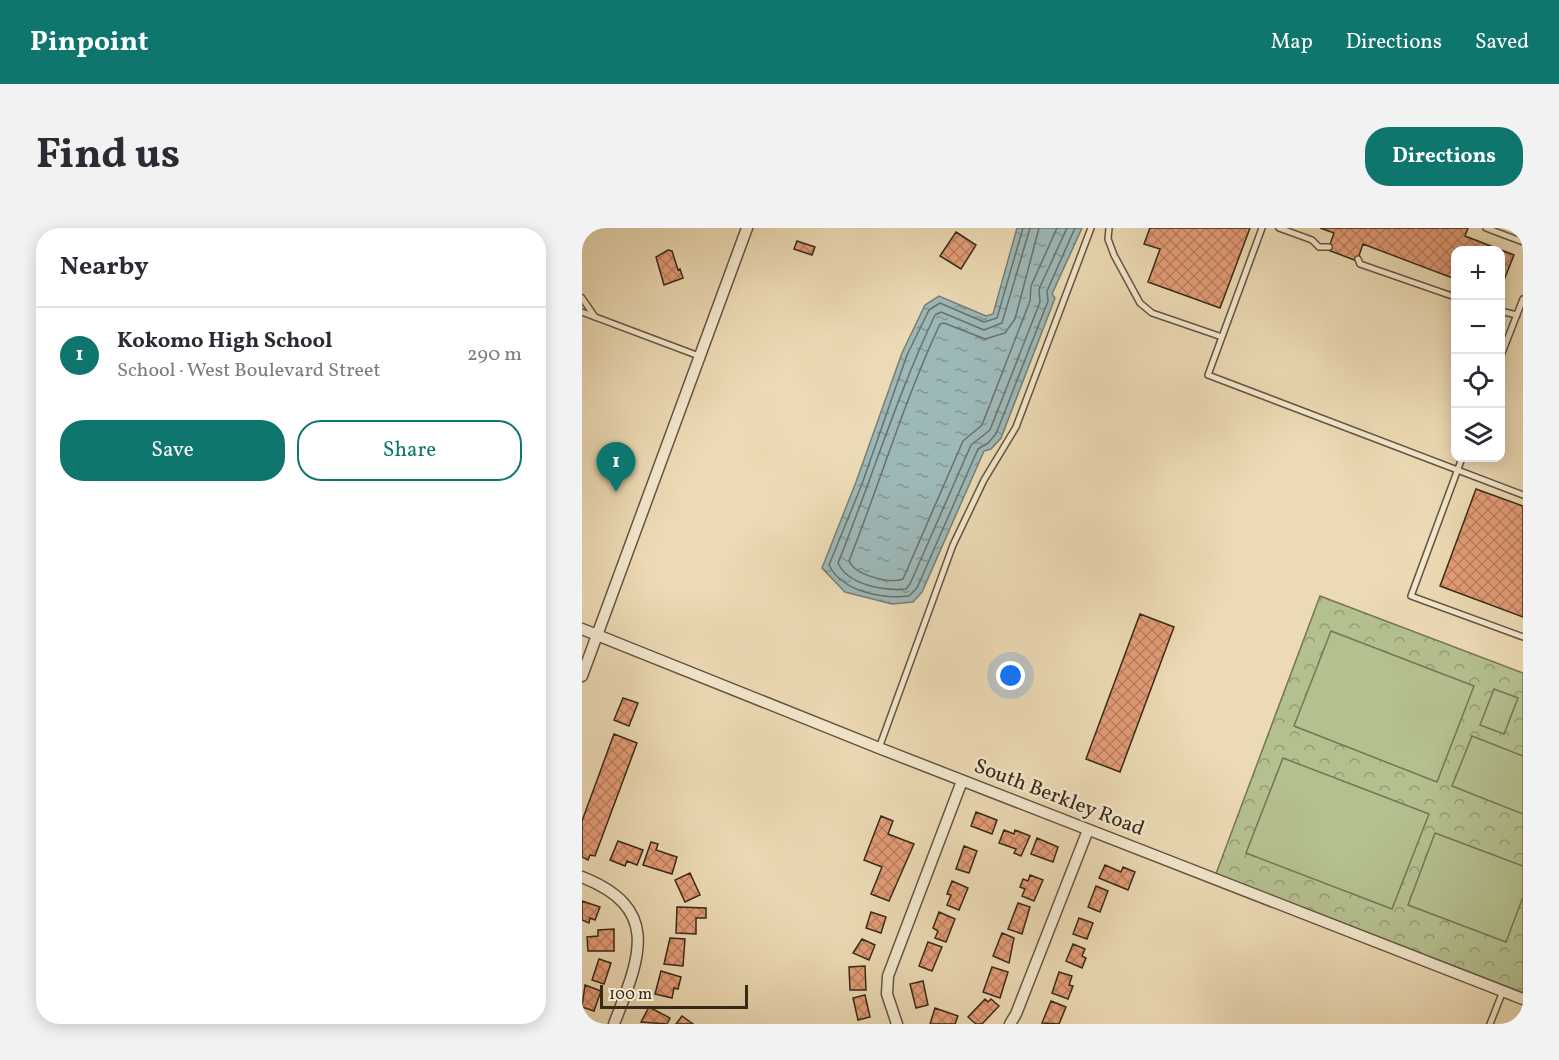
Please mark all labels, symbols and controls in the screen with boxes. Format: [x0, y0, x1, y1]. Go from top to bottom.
text: Pinpoint [30, 23, 148, 62]
text: Map [1271, 28, 1313, 57]
text: Directions [1346, 28, 1442, 57]
text: Saved [1475, 28, 1529, 57]
text: Find us [36, 127, 180, 186]
button: Directions [1365, 127, 1523, 186]
map controls [1451, 246, 1505, 462]
button: + [1451, 246, 1505, 300]
text: Nearby [60, 249, 149, 285]
button: − [1451, 300, 1505, 354]
text: Kokomo High School [117, 326, 333, 357]
text: 1 [75, 341, 84, 369]
text: 290 m [467, 341, 522, 369]
button: locate [1451, 354, 1505, 408]
text: School · West Boulevard Street [117, 357, 381, 385]
button: layers [1451, 408, 1505, 462]
button: Save [60, 420, 285, 481]
button: Share [297, 420, 522, 481]
pin: 1 [597, 442, 636, 492]
your location [996, 661, 1025, 690]
street label: South Berkley Road [970, 752, 1148, 844]
scale bar [600, 982, 748, 1010]
text: 100 m [609, 984, 652, 1006]

